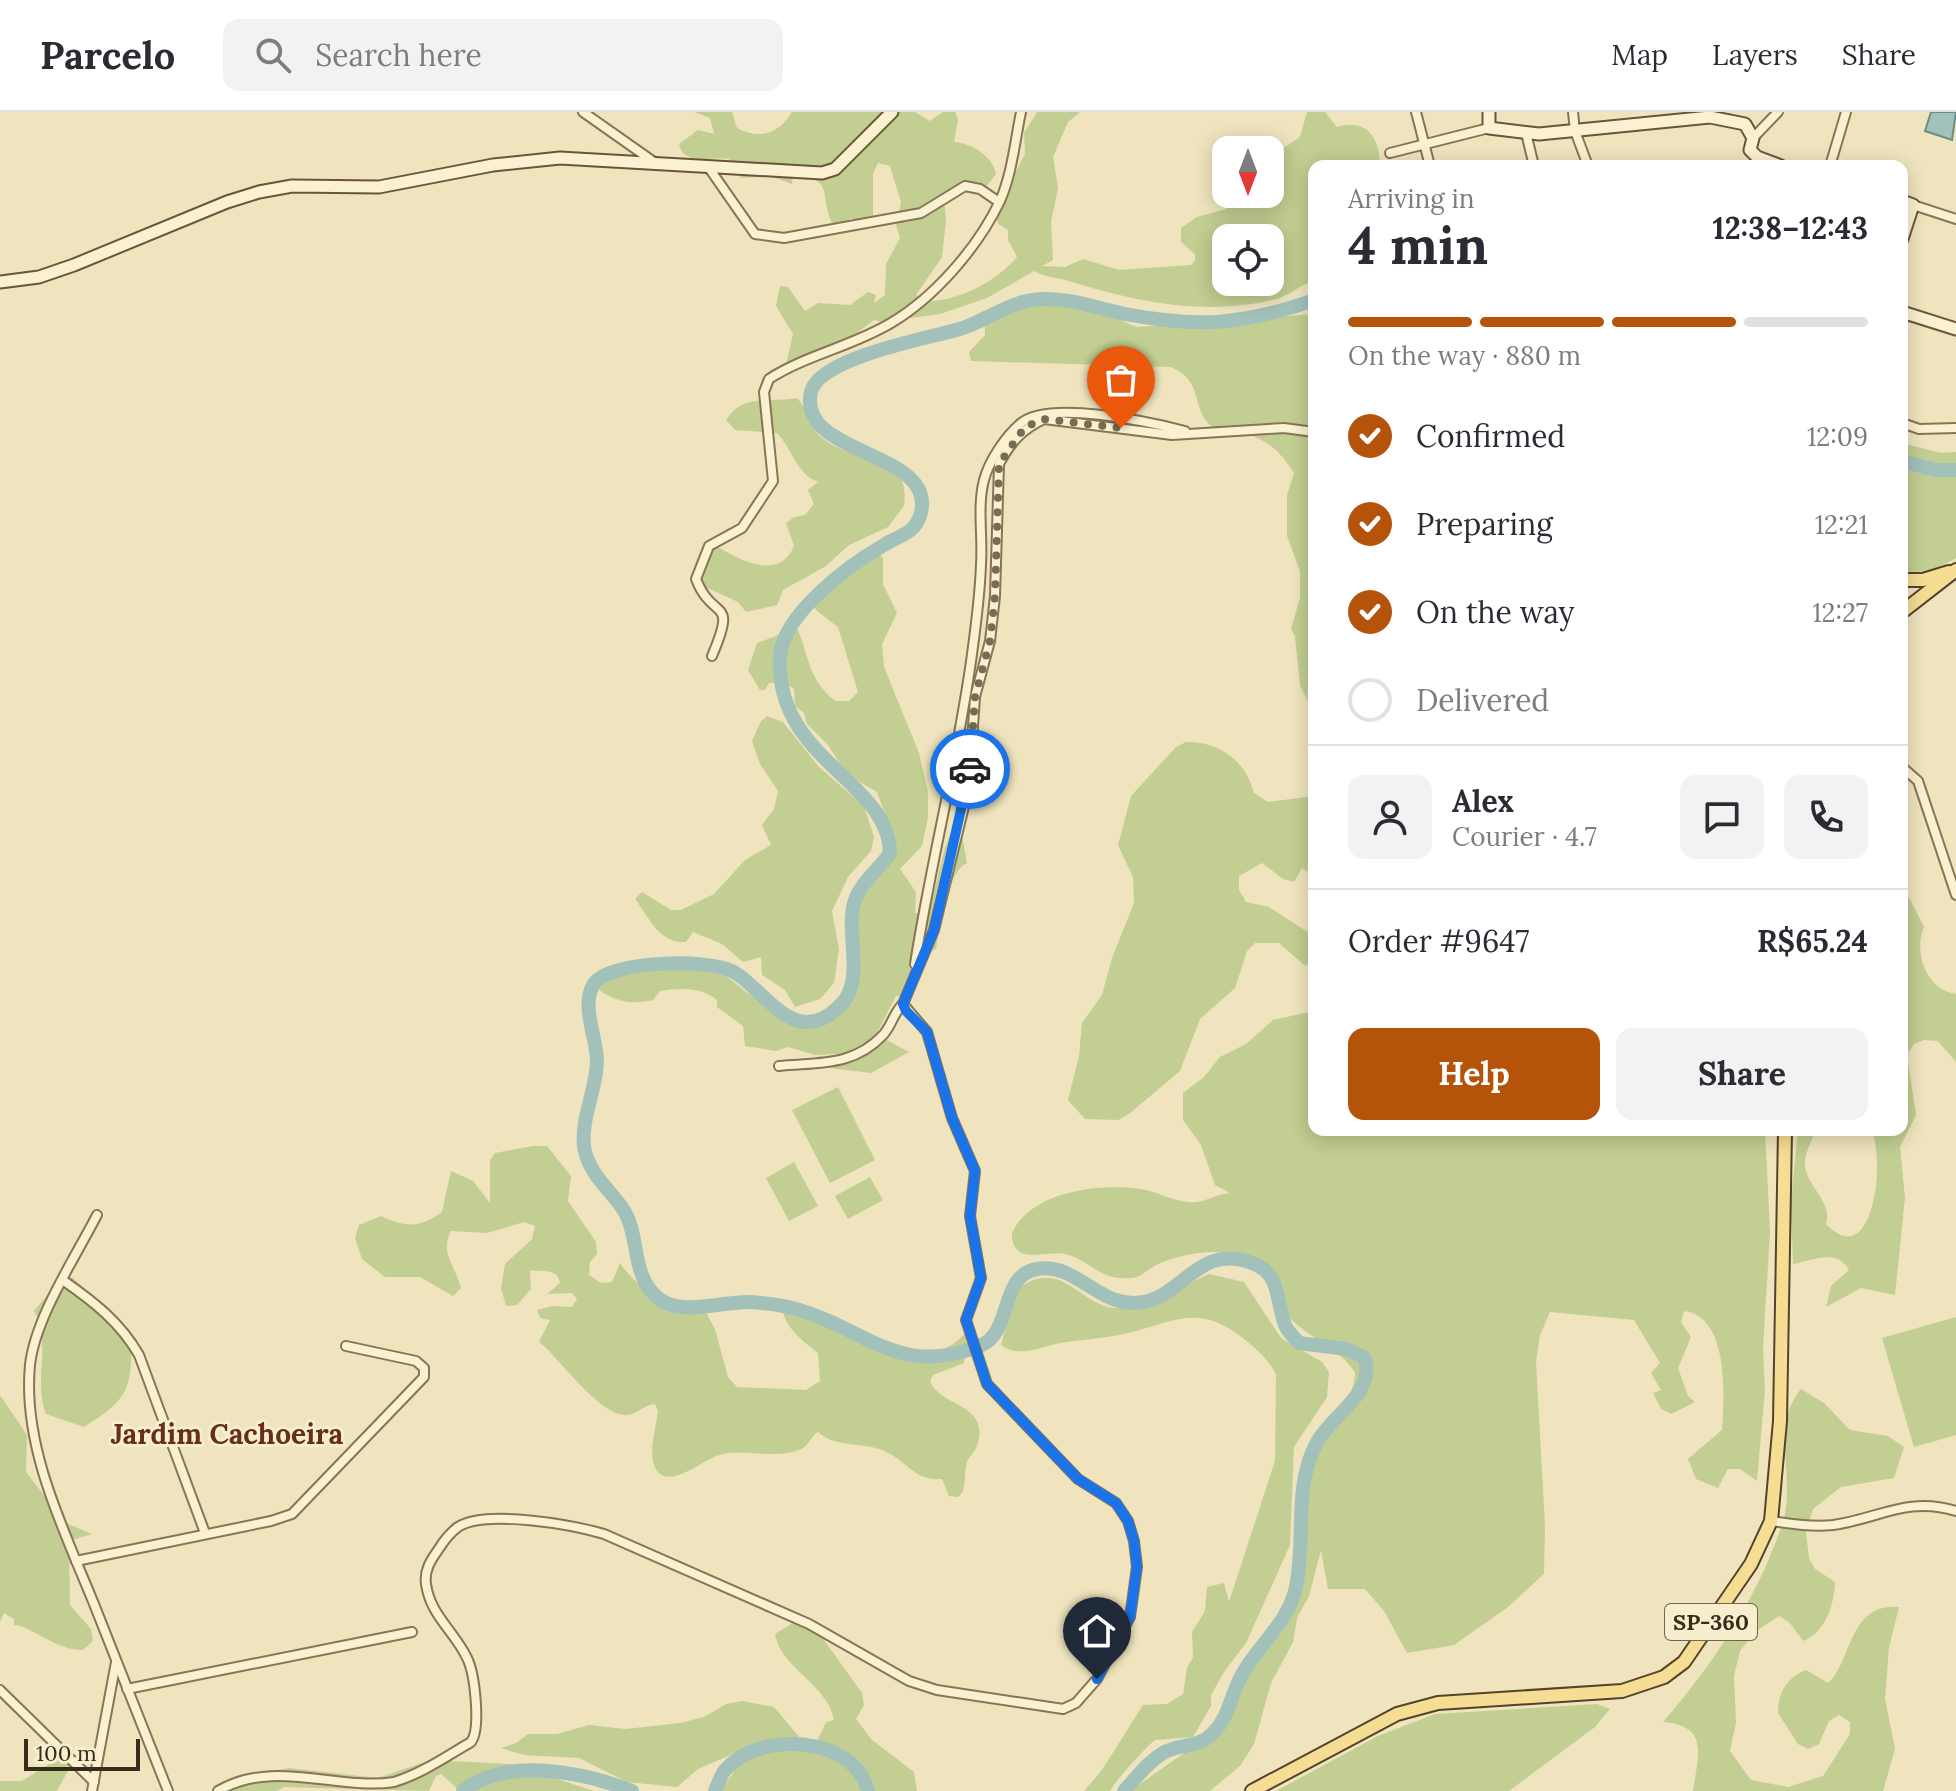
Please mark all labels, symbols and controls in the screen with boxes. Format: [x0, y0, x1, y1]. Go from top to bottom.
search box [223, 19, 783, 91]
text: Parcelo [40, 31, 175, 79]
icon: search [251, 33, 295, 77]
text: Search here [315, 36, 482, 74]
text: Map [1611, 37, 1668, 73]
text: Layers [1712, 37, 1798, 73]
text: Share [1842, 37, 1916, 73]
north arrow [1212, 136, 1284, 208]
map controls [1212, 136, 1284, 296]
text: Arriving in [1348, 182, 1475, 215]
text: 12:38–12:43 [1713, 209, 1868, 247]
text: 4 min [1348, 212, 1488, 278]
button: locate [1212, 224, 1284, 296]
text: On the way · 880 m [1348, 339, 1581, 372]
pin [1087, 346, 1155, 428]
icon: bag [1099, 358, 1143, 402]
icon: check [1348, 414, 1392, 458]
text: Confirmed [1416, 417, 1565, 455]
text: 12:09 [1807, 420, 1868, 453]
icon: check [1348, 502, 1392, 546]
text: Preparing [1416, 505, 1553, 543]
text: 12:21 [1815, 508, 1868, 541]
icon: check [1348, 590, 1392, 634]
text: On the way [1416, 593, 1574, 631]
text: 12:27 [1812, 596, 1868, 629]
text: Delivered [1416, 681, 1549, 719]
courier [930, 729, 1010, 809]
icon: car [948, 747, 992, 791]
button: person [1348, 775, 1432, 859]
button: chat [1680, 775, 1764, 859]
button: phone [1784, 775, 1868, 859]
text: Alex [1452, 782, 1514, 820]
text: Courier · 4.7 [1452, 820, 1597, 853]
text: Order #9647 [1348, 922, 1529, 960]
text: R$65.24 [1757, 922, 1868, 960]
button: Help [1348, 1028, 1600, 1120]
button: Share [1616, 1028, 1868, 1120]
district label: Jardim Cachoeira [111, 1416, 344, 1452]
pin [1063, 1597, 1131, 1679]
road number: SP-360 [1665, 1604, 1757, 1640]
icon: home [1075, 1609, 1119, 1653]
scale bar [24, 1735, 140, 1771]
text: 100 m [36, 1739, 97, 1767]

